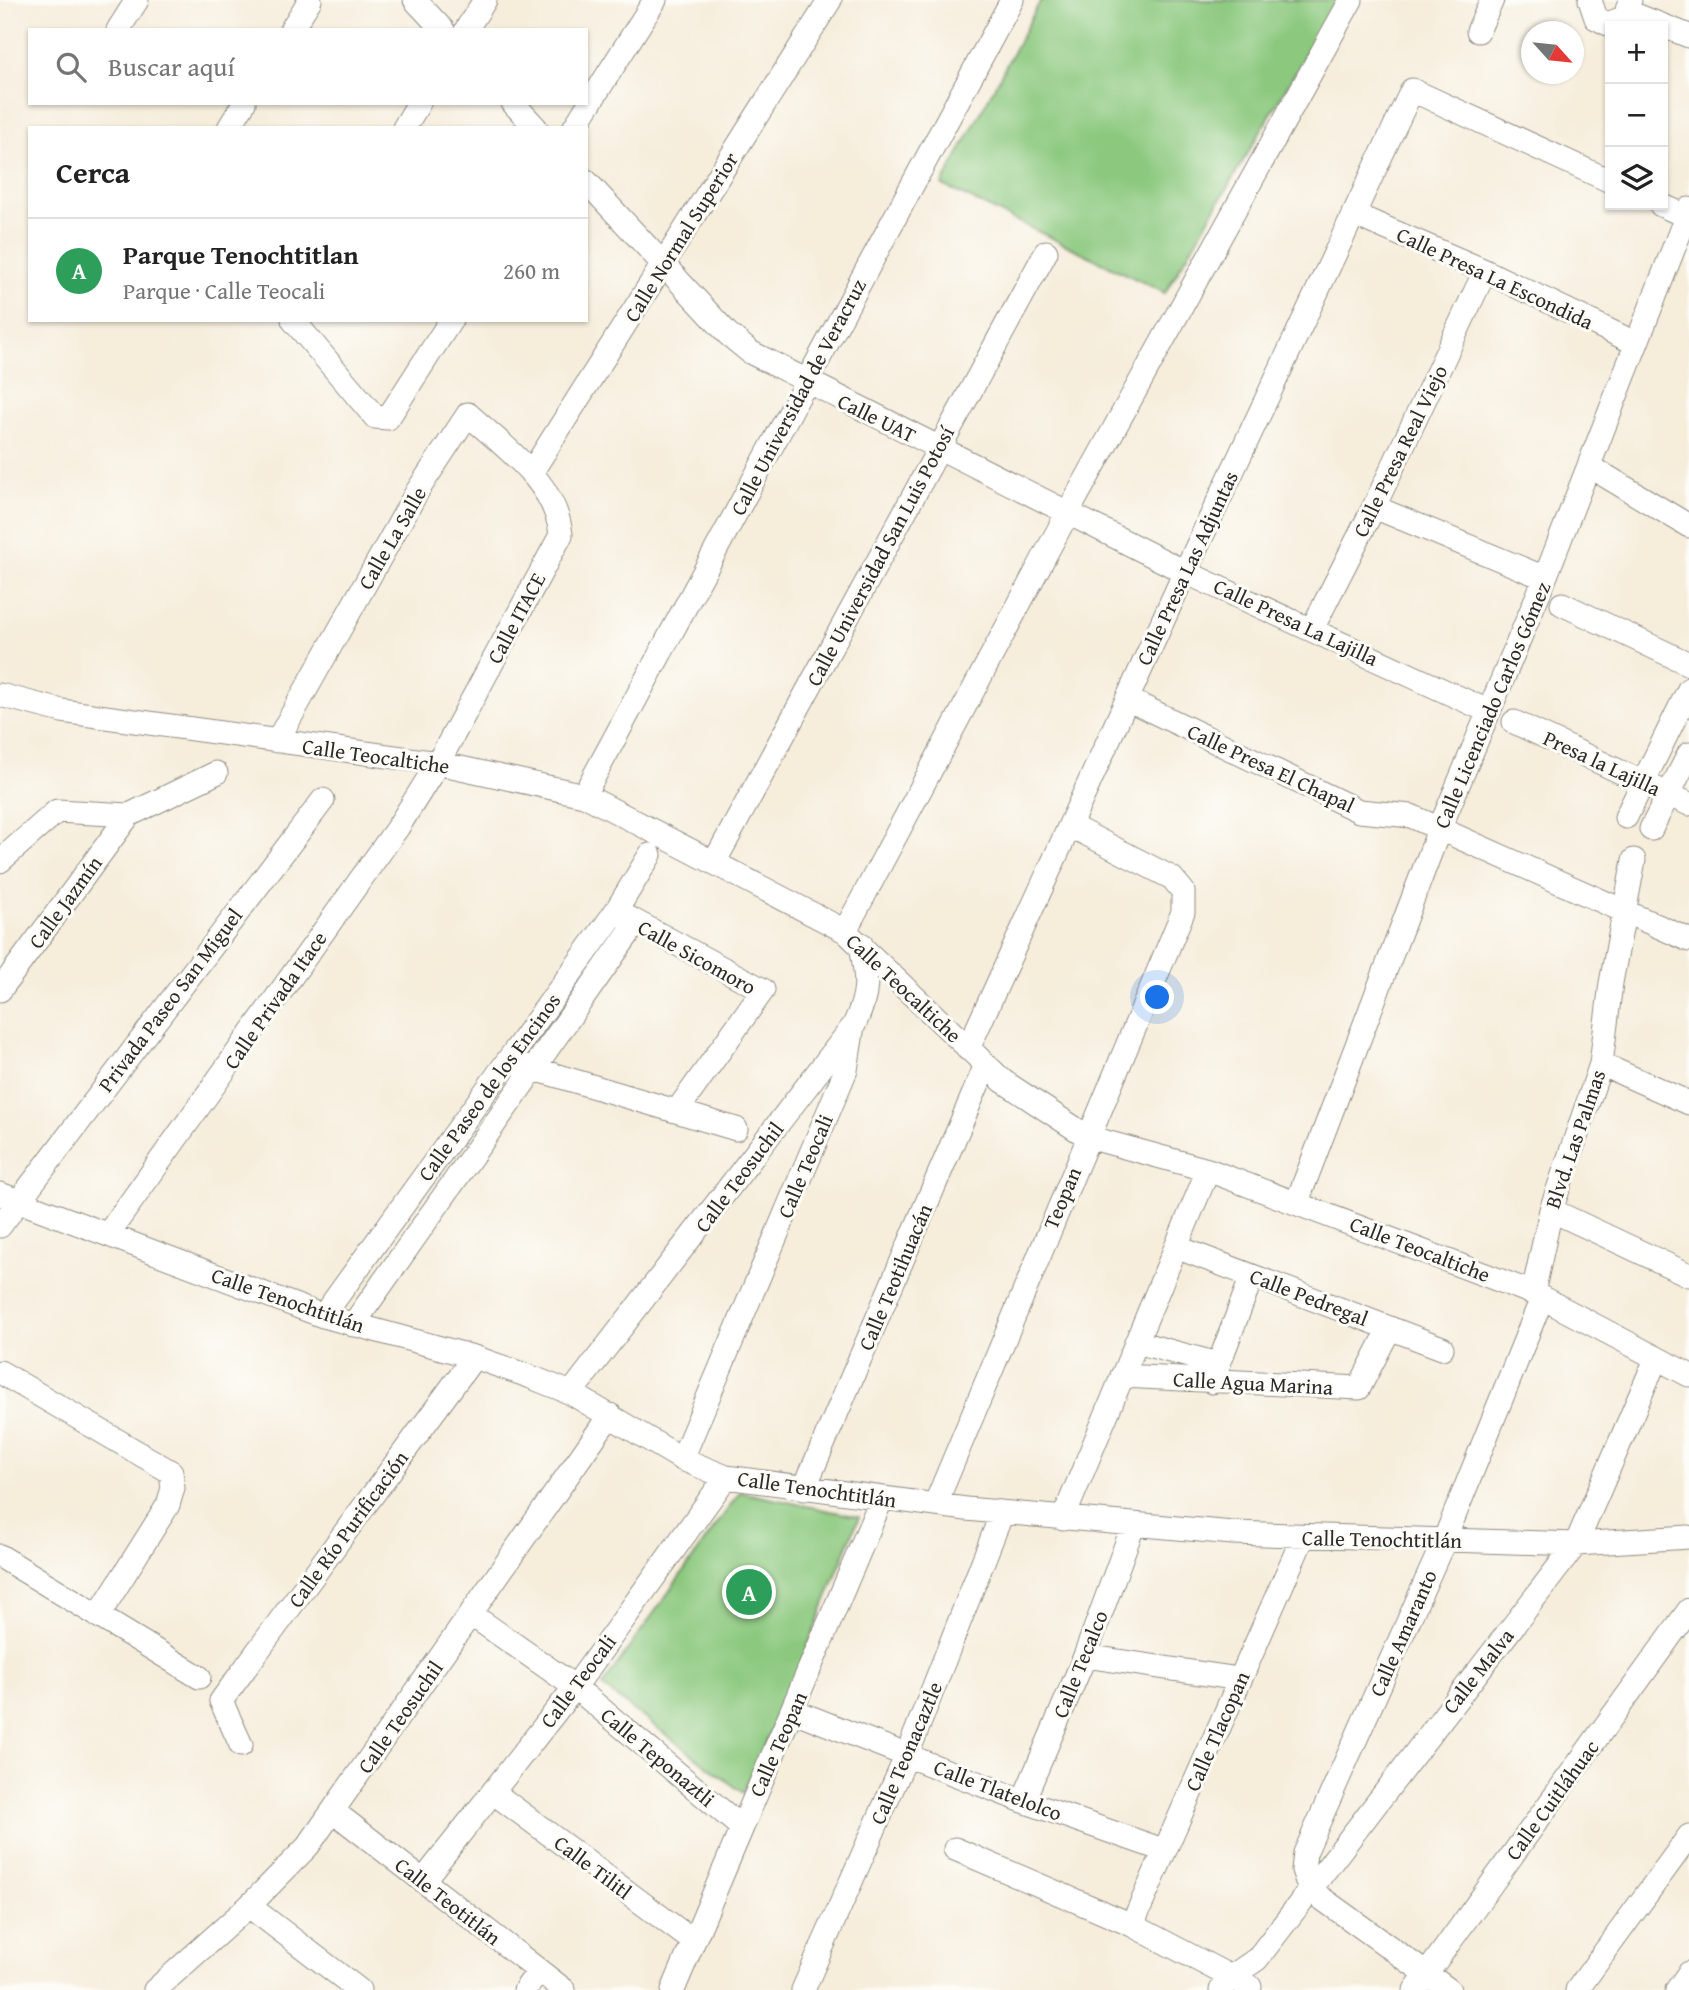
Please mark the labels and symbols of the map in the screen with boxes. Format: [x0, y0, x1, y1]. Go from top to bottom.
north arrow [1521, 21, 1584, 84]
street label: Calle Normal Superior [616, 146, 746, 328]
street label: Calle Presa La Escondida [1392, 219, 1598, 337]
street label: Calle Universidad de Veracruz [722, 273, 874, 521]
street label: Calle Presa Real Viejo [1345, 360, 1455, 542]
street label: Calle UAT [832, 386, 922, 450]
street label: Calle Universidad San Luis Potosí [798, 420, 962, 691]
street label: Calle Presa Las Adjuntas [1128, 466, 1246, 670]
street label: Calle La Salle [350, 481, 434, 595]
street label: Calle ITACE [479, 567, 553, 669]
street label: Calle Presa La Lajilla [1209, 570, 1383, 674]
street label: Calle Licenciado Carlos Gómez [1426, 577, 1558, 833]
street label: Calle Presa El Chapal [1182, 716, 1360, 820]
street label: Presa la Lajilla [1538, 722, 1666, 804]
street label: Calle Teocaltiche [300, 730, 452, 782]
street label: Calle Jazmín [21, 849, 109, 955]
street label: Privada Paseo San Miguel [90, 901, 250, 1099]
street label: Calle Sicomoro [632, 912, 762, 1002]
street label: Calle Privada Itace [216, 925, 334, 1075]
street label: Calle Teocaltiche [839, 926, 969, 1050]
your location [1140, 980, 1174, 1014]
street label: Calle Paseo de los Encinos [410, 986, 568, 1188]
street label: Blvd. Las Palmas [1537, 1065, 1613, 1213]
street label: Calle Teocali [769, 1109, 841, 1223]
street label: Calle Teosuchil [687, 1115, 791, 1239]
street label: Teopan [1035, 1162, 1089, 1234]
street label: Calle Teotihuacán [850, 1199, 940, 1355]
street label: Calle Teocaltiche [1345, 1208, 1495, 1290]
street label: Calle Tenochtitlán [207, 1259, 369, 1341]
street label: Calle Pedregal [1245, 1260, 1373, 1334]
street label: Calle Agua Marina [1172, 1363, 1334, 1403]
street label: Calle Río Purificación [280, 1444, 416, 1614]
street label: Calle Tenochtitlán [736, 1463, 899, 1516]
street label: Calle Tenochtitlán [1302, 1522, 1462, 1556]
street label: Calle Amaranto [1361, 1565, 1445, 1701]
pin: A [726, 1566, 772, 1618]
street label: Calle Tecalco [1044, 1606, 1116, 1722]
street label: Calle Malva [1435, 1622, 1521, 1720]
street label: Calle Teocali [532, 1628, 624, 1734]
street label: Calle Teosuchil [350, 1654, 450, 1780]
street label: Calle Tlacopan [1177, 1666, 1257, 1796]
street label: Calle Teonacaztle [862, 1677, 950, 1829]
street label: Calle Teopan [741, 1686, 815, 1802]
street label: Calle Teponaztli [594, 1700, 722, 1814]
street label: Calle Cuitláhuac [1498, 1733, 1606, 1867]
street label: Calle Tlatelolco [929, 1751, 1067, 1829]
street label: Calle Tilitl [548, 1827, 638, 1907]
street label: Calle Teotitlán [388, 1850, 508, 1953]

